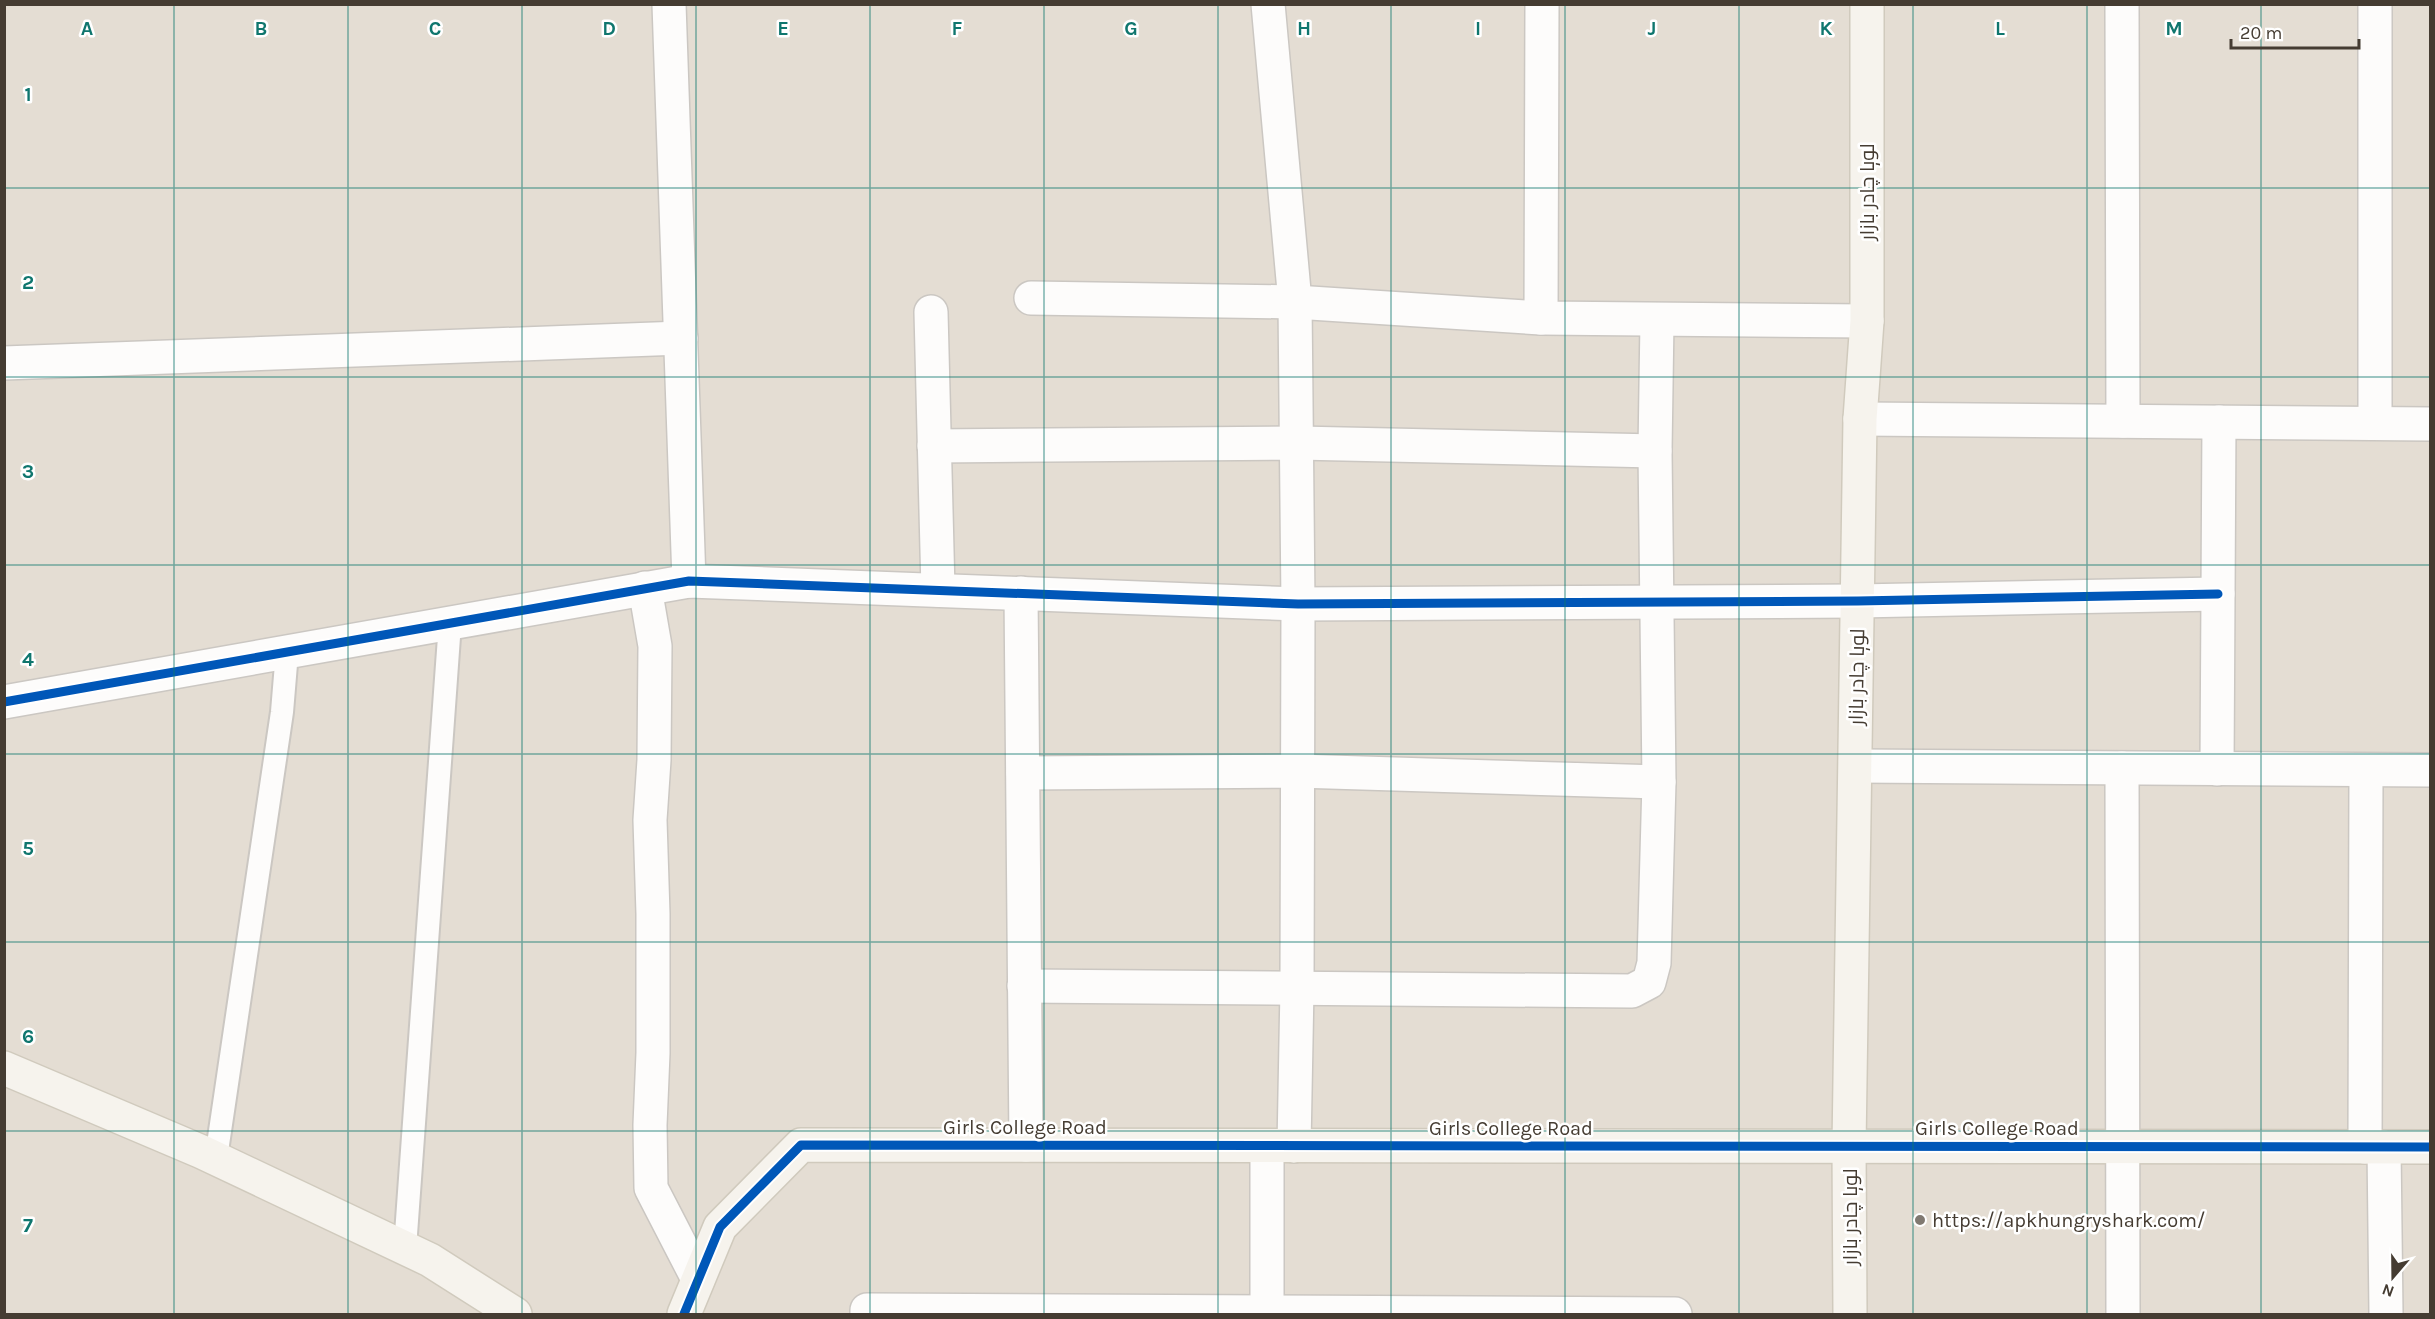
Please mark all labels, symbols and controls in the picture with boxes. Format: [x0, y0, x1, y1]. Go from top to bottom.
scale bar [2231, 12, 2358, 50]
text: A [81, 17, 94, 40]
text: B [255, 17, 267, 40]
text: C [429, 17, 441, 40]
text: D [602, 17, 616, 40]
text: E [777, 17, 789, 40]
text: F [952, 17, 963, 40]
text: G [1124, 17, 1138, 40]
text: H [1297, 17, 1311, 40]
text: I [1475, 17, 1481, 40]
text: J [1648, 17, 1656, 40]
text: K [1819, 17, 1833, 40]
text: L [1995, 17, 2005, 40]
text: M [2165, 17, 2183, 40]
text: 20 m [2240, 22, 2282, 44]
text: 1 [24, 83, 32, 106]
street label: لوہا چادر بازار [1856, 144, 1880, 241]
text: 2 [22, 271, 34, 294]
text: 3 [22, 460, 34, 483]
street label: لوہا چادر بازار [1845, 628, 1870, 727]
text: 4 [22, 648, 34, 671]
text: 5 [22, 837, 34, 860]
text: 6 [22, 1025, 34, 1048]
street label: Girls College Road [943, 1116, 1107, 1139]
street label: Girls College Road [1429, 1117, 1593, 1140]
street label: Girls College Road [1915, 1117, 2079, 1140]
street label: لوہا چادر بازار [1839, 1169, 1863, 1266]
place label: https://apkhungryshark.com/ [1932, 1209, 2205, 1232]
marker: https://apkhungryshark.com/ [1913, 1213, 1927, 1227]
text: 7 [23, 1214, 33, 1237]
north arrow [2363, 1247, 2423, 1307]
text: N [2379, 1280, 2397, 1302]

